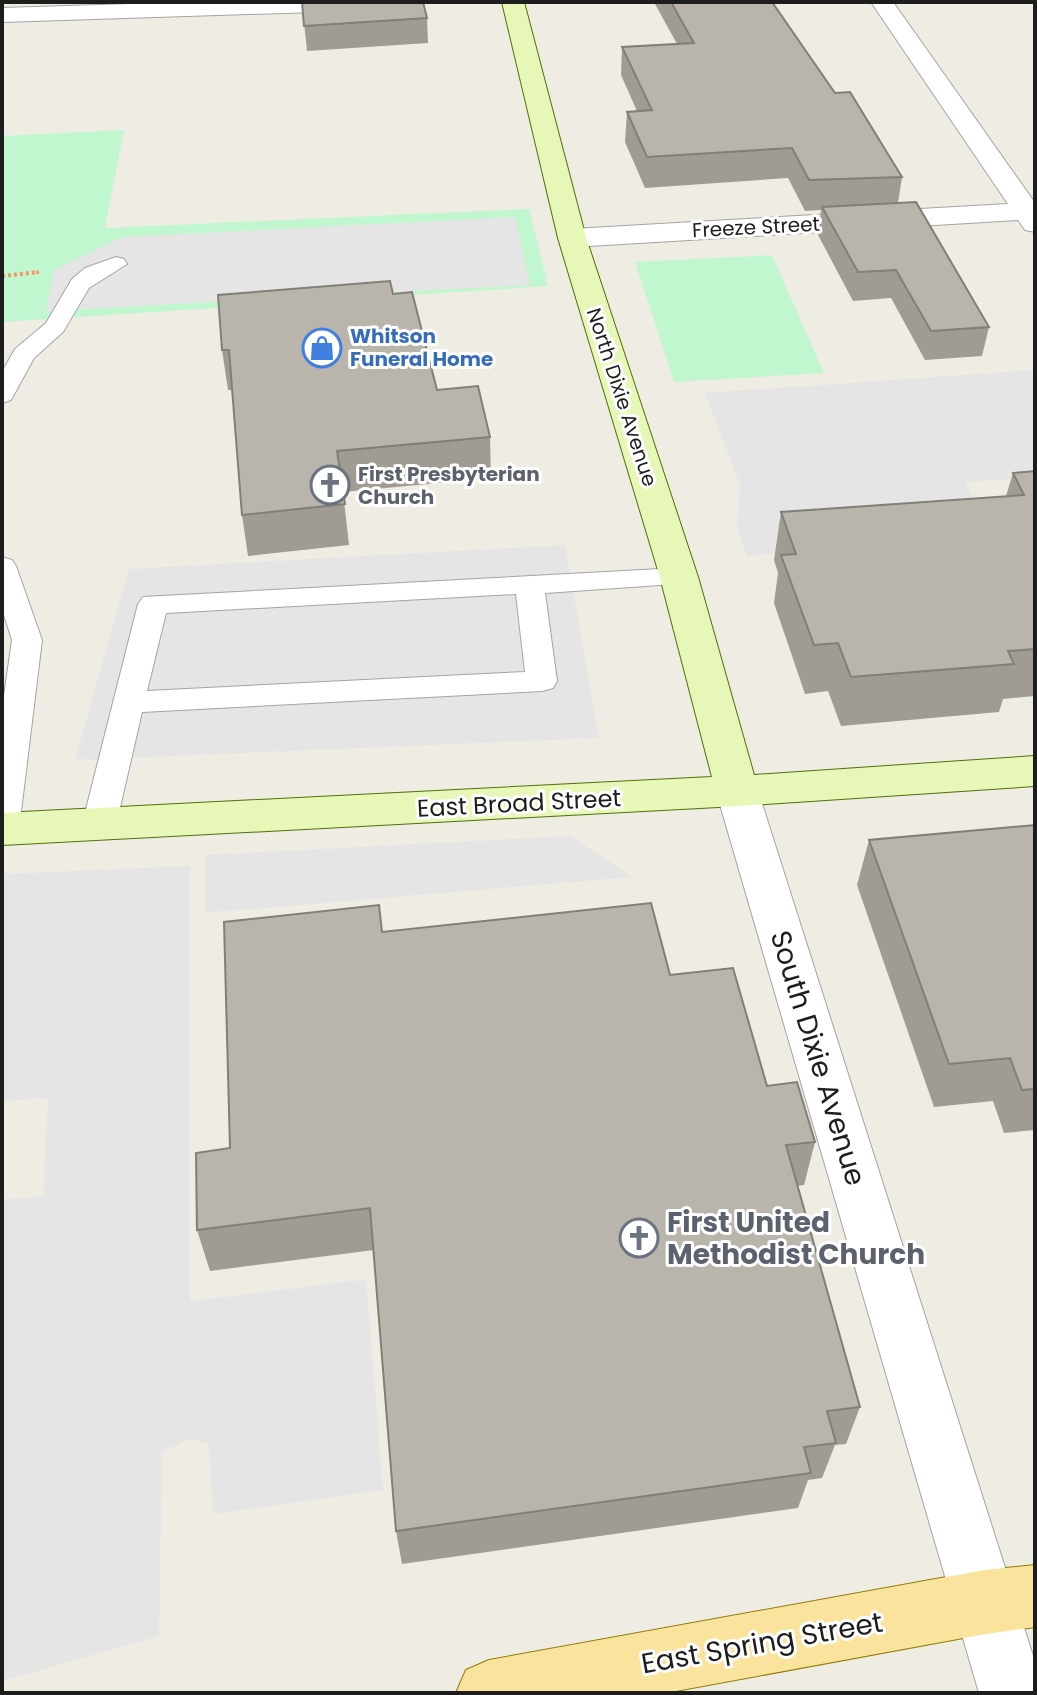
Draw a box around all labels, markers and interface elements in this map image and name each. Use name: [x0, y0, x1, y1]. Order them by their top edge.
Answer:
street label: Freeze Street: [691, 210, 821, 244]
street label: North Dixie Avenue: [580, 304, 664, 490]
place label: Whitson Funeral Home: [350, 322, 493, 373]
shop icon: Whitson Funeral Home: [301, 327, 343, 369]
place label: First Presbyterian Church: [358, 460, 540, 511]
church icon: First Presbyterian Church: [309, 464, 351, 506]
street label: East Broad Street: [416, 781, 622, 825]
street label: South Dixie Avenue: [761, 926, 875, 1190]
place label: First United Methodist Church: [667, 1203, 925, 1274]
church icon: First United Methodist Church: [618, 1217, 660, 1259]
street label: East Spring Street: [638, 1603, 886, 1683]

